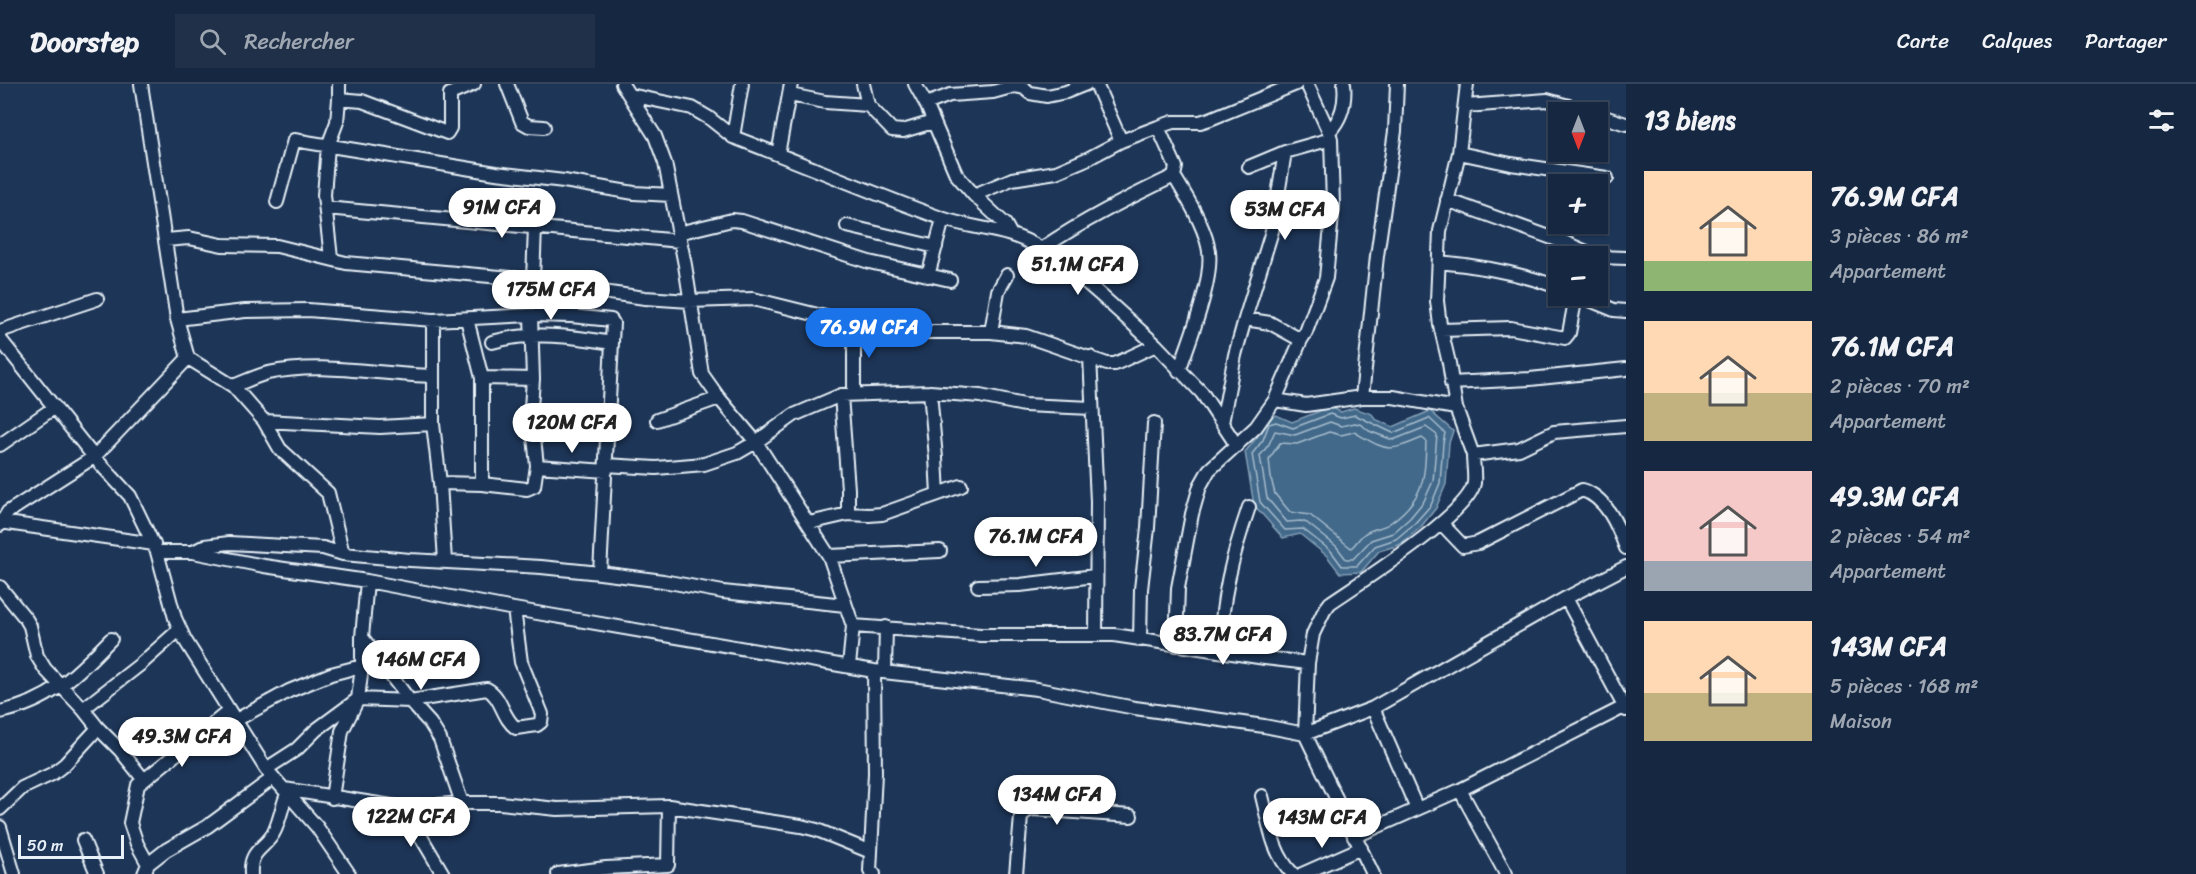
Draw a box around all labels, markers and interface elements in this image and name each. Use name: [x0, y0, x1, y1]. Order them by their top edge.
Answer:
search box: [175, 14, 595, 68]
text: Doorstep: [30, 17, 139, 66]
text: Rechercher: [244, 22, 354, 61]
text: Carte: [1897, 22, 1949, 60]
text: Calques: [1982, 22, 2052, 60]
text: Partager: [2085, 22, 2166, 60]
icon: search: [196, 25, 229, 58]
text: 13 biens: [1644, 97, 1736, 143]
north arrow: [1548, 102, 1608, 162]
map controls: [1548, 102, 1608, 306]
icon: filters: [2145, 104, 2178, 137]
text: 76.9M CFA: [1830, 173, 1959, 219]
button: +: [1548, 174, 1608, 234]
pin: 91M CFA: [447, 188, 557, 239]
text: 91M CFA: [463, 190, 541, 225]
pin: 53M CFA: [1230, 190, 1340, 241]
text: 53M CFA: [1244, 192, 1326, 227]
icon: home: [1692, 195, 1764, 267]
text: 3 pièces · 86 m²: [1830, 219, 1969, 254]
pin: 51.1M CFA: [1009, 245, 1147, 296]
button: −: [1548, 246, 1608, 306]
text: 51.1M CFA: [1031, 247, 1125, 282]
text: Appartement: [1830, 254, 1946, 289]
pin: 175M CFA: [489, 270, 613, 321]
text: 175M CFA: [506, 272, 596, 307]
pin: 76.9M CFA: [800, 308, 938, 359]
text: 76.9M CFA: [819, 310, 919, 345]
text: 76.1M CFA: [1830, 323, 1954, 369]
icon: home: [1692, 345, 1764, 417]
text: 2 pièces · 70 m²: [1830, 369, 1970, 404]
pin: 120M CFA: [510, 403, 634, 454]
text: Appartement: [1830, 404, 1946, 439]
text: 120M CFA: [527, 405, 617, 440]
text: 49.3M CFA: [1830, 473, 1960, 519]
icon: home: [1692, 495, 1764, 567]
pin: 76.1M CFA: [967, 517, 1105, 568]
text: 76.1M CFA: [988, 519, 1084, 554]
text: 2 pièces · 54 m²: [1830, 519, 1970, 554]
text: Appartement: [1830, 554, 1946, 589]
pin: 83.7M CFA: [1154, 615, 1292, 666]
text: 83.7M CFA: [1174, 617, 1272, 652]
text: 143M CFA: [1830, 623, 1947, 669]
pin: 146M CFA: [359, 640, 483, 691]
text: 146M CFA: [376, 642, 466, 677]
icon: home: [1692, 645, 1764, 717]
text: 5 pièces · 168 m²: [1830, 669, 1978, 704]
text: Maison: [1830, 704, 1892, 739]
pin: 49.3M CFA: [113, 717, 251, 768]
text: 49.3M CFA: [132, 719, 232, 754]
pin: 134M CFA: [995, 775, 1119, 826]
text: 134M CFA: [1012, 777, 1102, 812]
pin: 122M CFA: [349, 797, 473, 848]
pin: 143M CFA: [1260, 798, 1384, 849]
text: 122M CFA: [366, 799, 456, 834]
text: 143M CFA: [1277, 800, 1367, 835]
text: 50 m: [27, 831, 63, 860]
scale bar: [18, 832, 124, 860]

